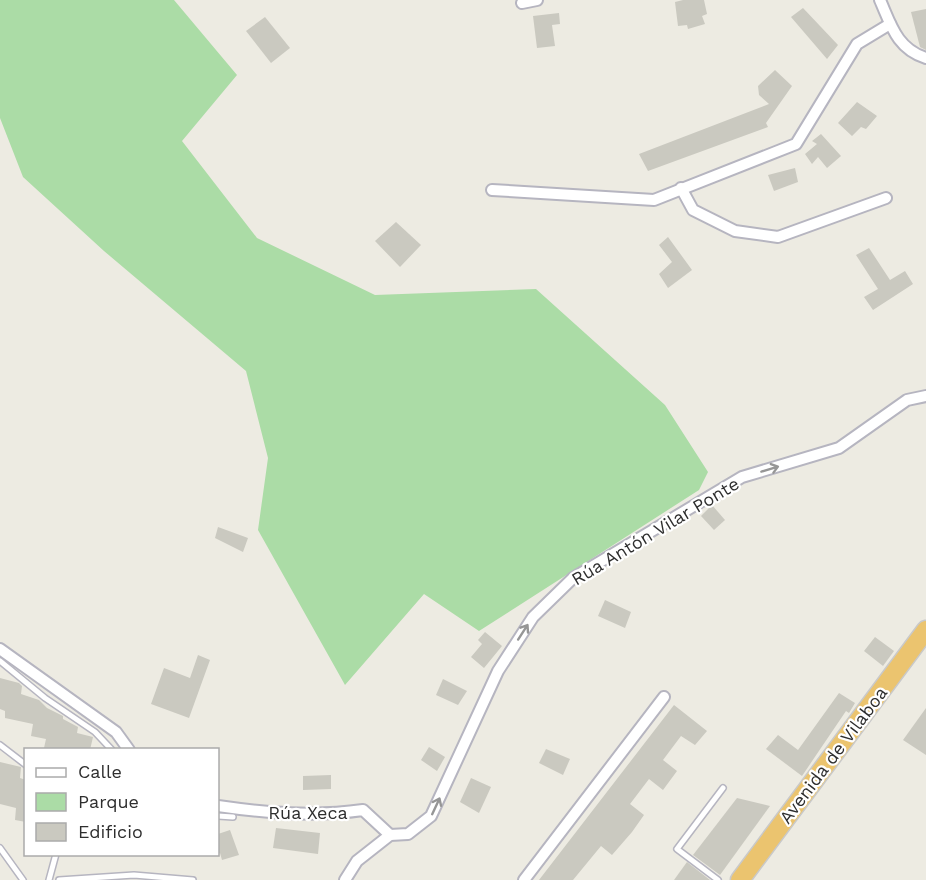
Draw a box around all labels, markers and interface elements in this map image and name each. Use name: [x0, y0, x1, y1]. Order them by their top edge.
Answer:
one-way arrow: [760, 463, 779, 474]
street label: Rúa Antón Vilar Ponte: [567, 473, 743, 589]
one-way arrow: [518, 624, 530, 641]
street label: Avenida de Vilaboa: [775, 682, 891, 828]
legend: [24, 748, 219, 856]
text: Calle: [78, 761, 122, 782]
text: Parque: [78, 791, 139, 812]
one-way arrow: [430, 797, 442, 815]
street label: Rúa Xeca: [268, 802, 348, 823]
text: Edificio: [78, 821, 143, 842]

